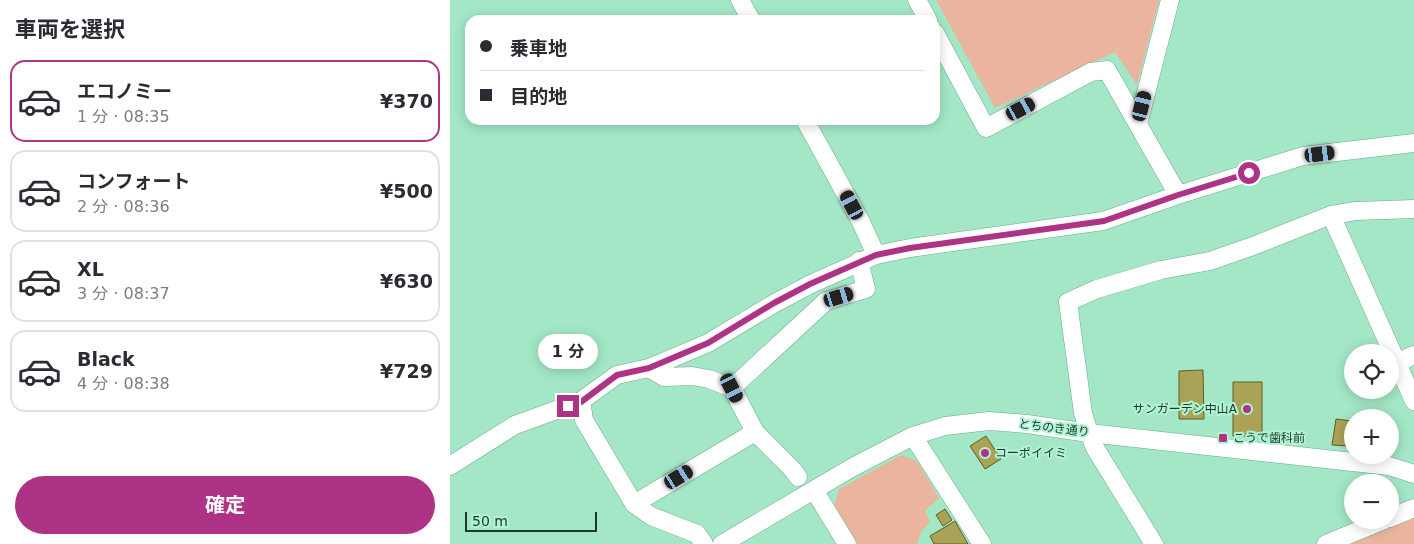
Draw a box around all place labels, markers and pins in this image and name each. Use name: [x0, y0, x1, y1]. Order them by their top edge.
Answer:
place label: サンガーデン中山A: [1133, 402, 1238, 416]
marker: サンガーデン中山A: [1241, 403, 1253, 415]
place label: こうで歯科前: [1233, 431, 1305, 445]
marker: こうで歯科前: [1217, 432, 1229, 444]
place label: コーポイイミ: [995, 446, 1067, 460]
marker: コーポイイミ: [979, 447, 991, 459]

